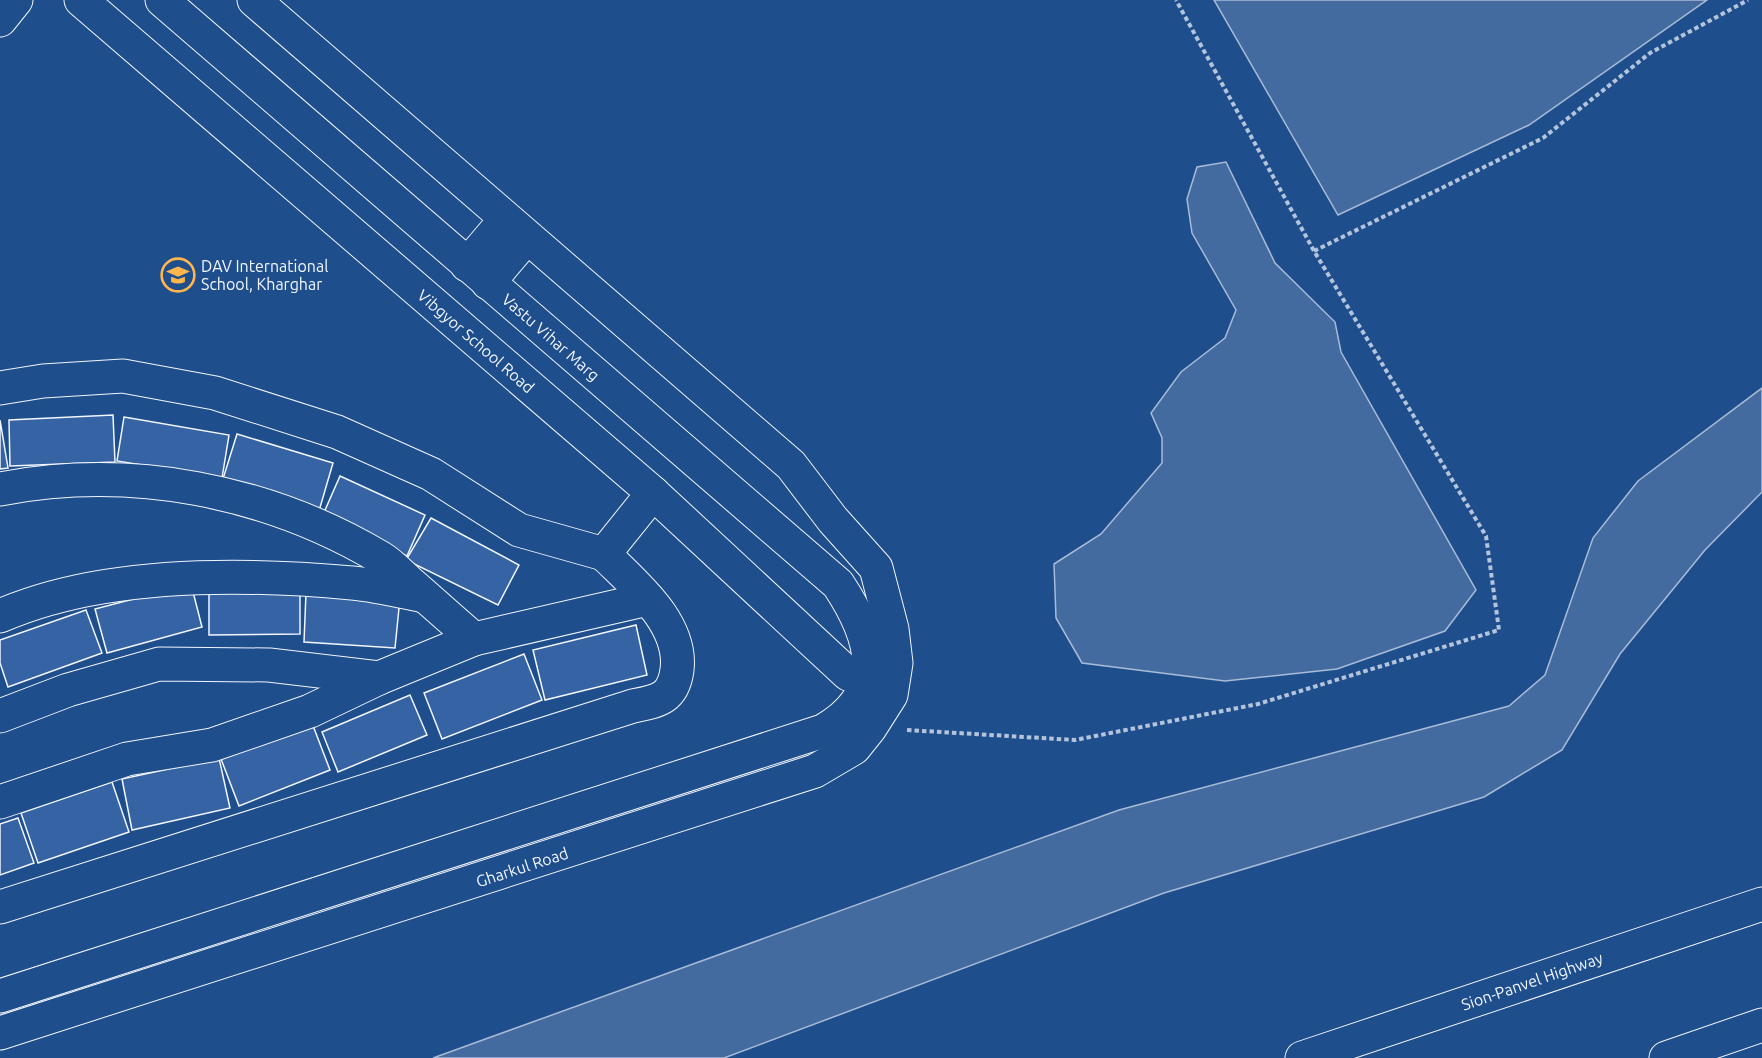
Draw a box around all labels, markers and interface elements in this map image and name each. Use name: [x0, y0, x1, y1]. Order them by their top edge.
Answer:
school or university icon: DAV International School, Kharghar: [160, 257, 196, 293]
place label: DAV International School, Kharghar: [201, 257, 328, 293]
street label: Vibgyor School Road: [414, 286, 538, 396]
street label: Vastu Vihar Marg: [499, 290, 603, 384]
street label: Gharkul Road: [474, 844, 570, 890]
street label: Sion-Panvel Highway: [1459, 948, 1605, 1014]

